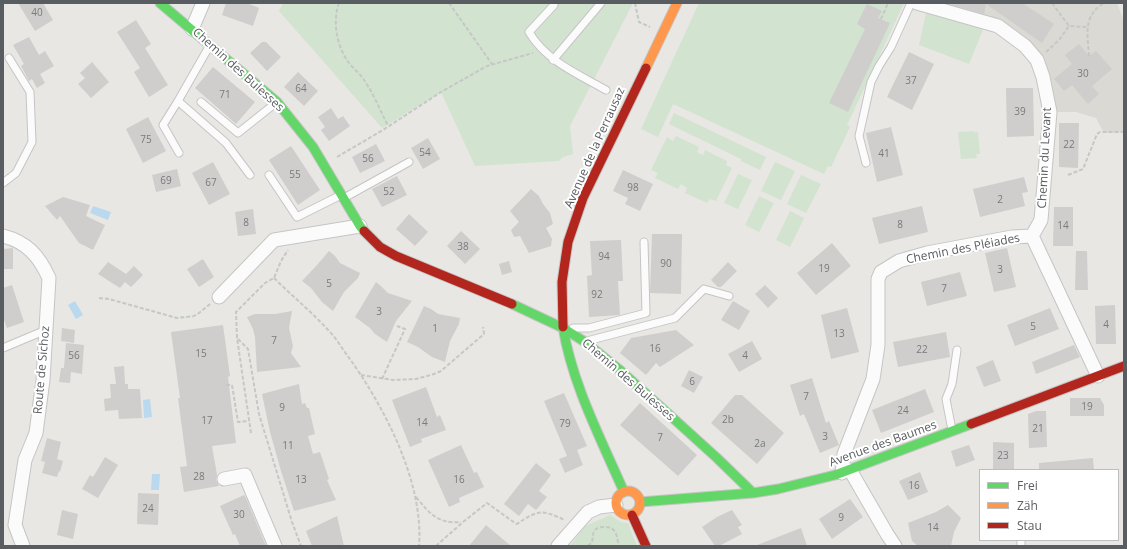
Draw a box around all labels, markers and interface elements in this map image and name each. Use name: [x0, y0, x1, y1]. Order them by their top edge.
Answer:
house number: 40: [31, 7, 43, 19]
street label: Chemin des Bulesses: [189, 25, 287, 115]
house number: 30: [1077, 68, 1089, 80]
house number: 37: [905, 75, 917, 87]
house number: 64: [295, 83, 307, 95]
street label: Avenue de la Perrausaz: [562, 85, 628, 211]
house number: 71: [219, 89, 231, 101]
house number: 39: [1014, 106, 1026, 118]
street label: Chemin du Levant: [1035, 107, 1055, 209]
house number: 75: [140, 134, 152, 146]
house number: 22: [1063, 139, 1075, 151]
house number: 54: [419, 147, 431, 159]
house number: 41: [878, 148, 890, 160]
house number: 56: [362, 153, 374, 165]
house number: 55: [289, 169, 301, 181]
house number: 69: [160, 175, 172, 187]
house number: 67: [205, 177, 217, 189]
house number: 98: [627, 182, 639, 194]
house number: 52: [383, 186, 395, 198]
house number: 2: [997, 194, 1003, 206]
house number: 8: [243, 217, 249, 229]
house number: 8: [897, 219, 903, 231]
house number: 14: [1057, 220, 1069, 232]
street label: Chemin des Pléiades: [905, 231, 1021, 267]
house number: 38: [457, 241, 469, 253]
house number: 94: [598, 251, 610, 263]
house number: 90: [660, 258, 672, 270]
house number: 19: [818, 263, 830, 275]
house number: 3: [997, 264, 1003, 276]
house number: 5: [326, 278, 332, 290]
house number: 7: [941, 283, 947, 295]
house number: 92: [591, 289, 603, 301]
house number: 3: [376, 306, 382, 318]
house number: 4: [1103, 319, 1109, 331]
house number: 5: [1030, 321, 1036, 333]
house number: 1: [432, 323, 438, 335]
street label: Route de Sichoz: [31, 325, 53, 415]
house number: 13: [833, 328, 845, 340]
house number: 7: [271, 335, 277, 347]
street label: Chemin des Bulesses: [579, 336, 677, 424]
house number: 16: [649, 343, 661, 355]
house number: 22: [916, 344, 928, 356]
house number: 15: [195, 348, 207, 360]
house number: 56: [68, 350, 80, 362]
house number: 4: [742, 350, 748, 362]
house number: 6: [689, 376, 695, 388]
house number: 7: [803, 391, 809, 403]
house number: 19: [1081, 401, 1093, 413]
house number: 9: [279, 402, 285, 414]
house number: 24: [897, 405, 909, 417]
house number: 2b: [722, 414, 734, 426]
house number: 17: [201, 415, 213, 427]
house number: 14: [416, 417, 428, 429]
house number: 79: [559, 418, 571, 430]
street label: Avenue des Baumes: [827, 418, 939, 470]
house number: 21: [1032, 423, 1044, 435]
house number: 3: [822, 431, 828, 443]
house number: 7: [657, 432, 663, 444]
house number: 2a: [754, 438, 766, 450]
house number: 11: [282, 440, 294, 452]
house number: 23: [997, 450, 1009, 462]
legend: [979, 469, 1119, 541]
house number: 28: [193, 471, 205, 483]
house number: 13: [295, 474, 307, 486]
house number: 16: [453, 474, 465, 486]
text: Frei: [1017, 477, 1038, 494]
house number: 16: [908, 480, 920, 492]
text: Zäh: [1017, 497, 1038, 514]
house number: 24: [142, 503, 154, 515]
house number: 30: [233, 509, 245, 521]
house number: 9: [838, 512, 844, 524]
text: Stau: [1017, 517, 1042, 534]
house number: 14: [927, 522, 939, 534]

